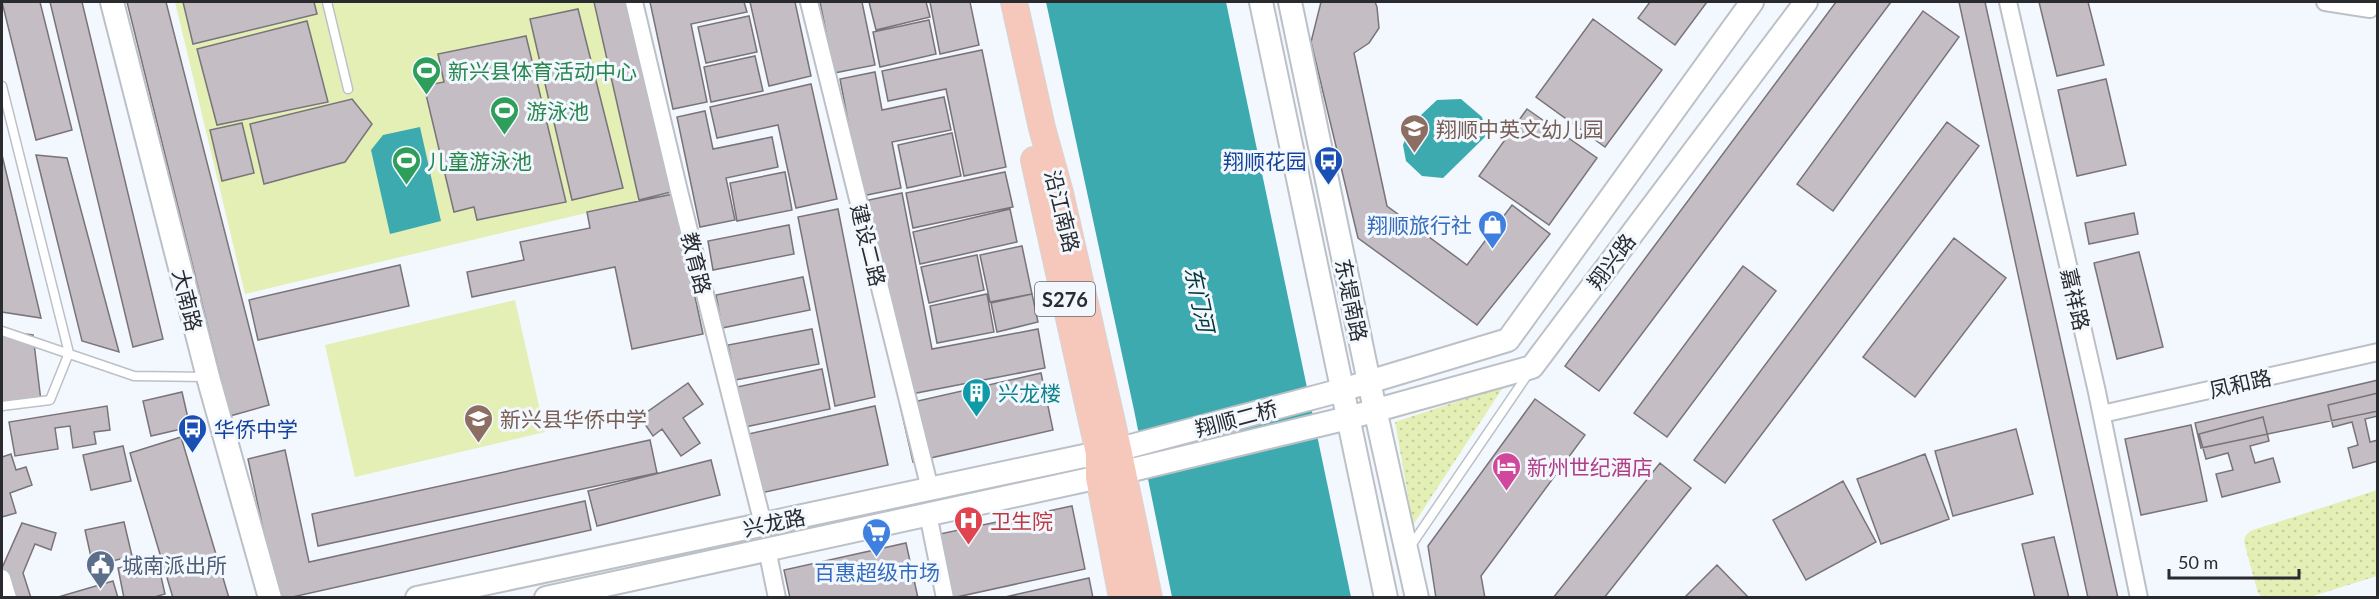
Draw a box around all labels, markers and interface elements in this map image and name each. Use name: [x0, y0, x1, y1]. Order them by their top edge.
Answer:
sports icon: 新兴县体育活动中心: [411, 54, 443, 96]
place label: 新兴县体育活动中心: [448, 58, 637, 83]
sports icon: 游泳池: [489, 94, 521, 136]
place label: 游泳池: [526, 98, 589, 123]
school or university icon: 翔顺中英文幼儿园: [1399, 112, 1431, 154]
place label: 翔顺中英文幼儿园: [1436, 116, 1604, 141]
sports icon: 儿童游泳池: [390, 144, 422, 186]
bus stop icon: 翔顺花园: [1312, 144, 1344, 186]
place label: 儿童游泳池: [427, 148, 532, 173]
place label: 翔顺花园: [1223, 148, 1307, 173]
street label: 沿江南路: [1041, 167, 1085, 255]
street label: 建设二路: [847, 201, 891, 289]
shop icon: 翔顺旅行社: [1477, 208, 1509, 250]
place label: 翔顺旅行社: [1367, 212, 1472, 237]
street label: 翔兴路: [1582, 228, 1640, 294]
street label: 教育路: [677, 229, 717, 297]
street label: 东堤南路: [1331, 256, 1373, 344]
water label: 东门河: [1180, 264, 1221, 338]
street label: 嘉祥路: [2057, 265, 2095, 333]
street label: 大南路: [168, 266, 208, 334]
road number: S276: [1035, 282, 1095, 316]
street label: 凤和路: [2206, 364, 2274, 402]
building icon: 兴龙楼: [961, 376, 993, 418]
place label: 兴龙楼: [998, 380, 1061, 405]
street label: 翔顺二桥: [1192, 395, 1280, 441]
school or university icon: 新兴县华侨中学: [463, 402, 495, 444]
place label: 新兴县华侨中学: [500, 406, 647, 431]
bus stop icon: 华侨中学: [177, 412, 209, 454]
place label: 华侨中学: [214, 416, 298, 441]
hotel icon: 新州世纪酒店: [1490, 450, 1522, 492]
place label: 新州世纪酒店: [1527, 454, 1653, 479]
street label: 兴龙路: [741, 503, 807, 541]
hospital icon: 卫生院: [953, 504, 985, 546]
place label: 卫生院: [990, 508, 1053, 533]
supermarket icon: 百惠超级市场: [861, 516, 893, 558]
scale bar: [2169, 542, 2300, 580]
public building icon: 城南派出所: [85, 548, 117, 590]
text: 50 m: [2178, 551, 2218, 573]
place label: 城南派出所: [122, 552, 227, 577]
place label: 百惠超级市场: [814, 559, 940, 584]

